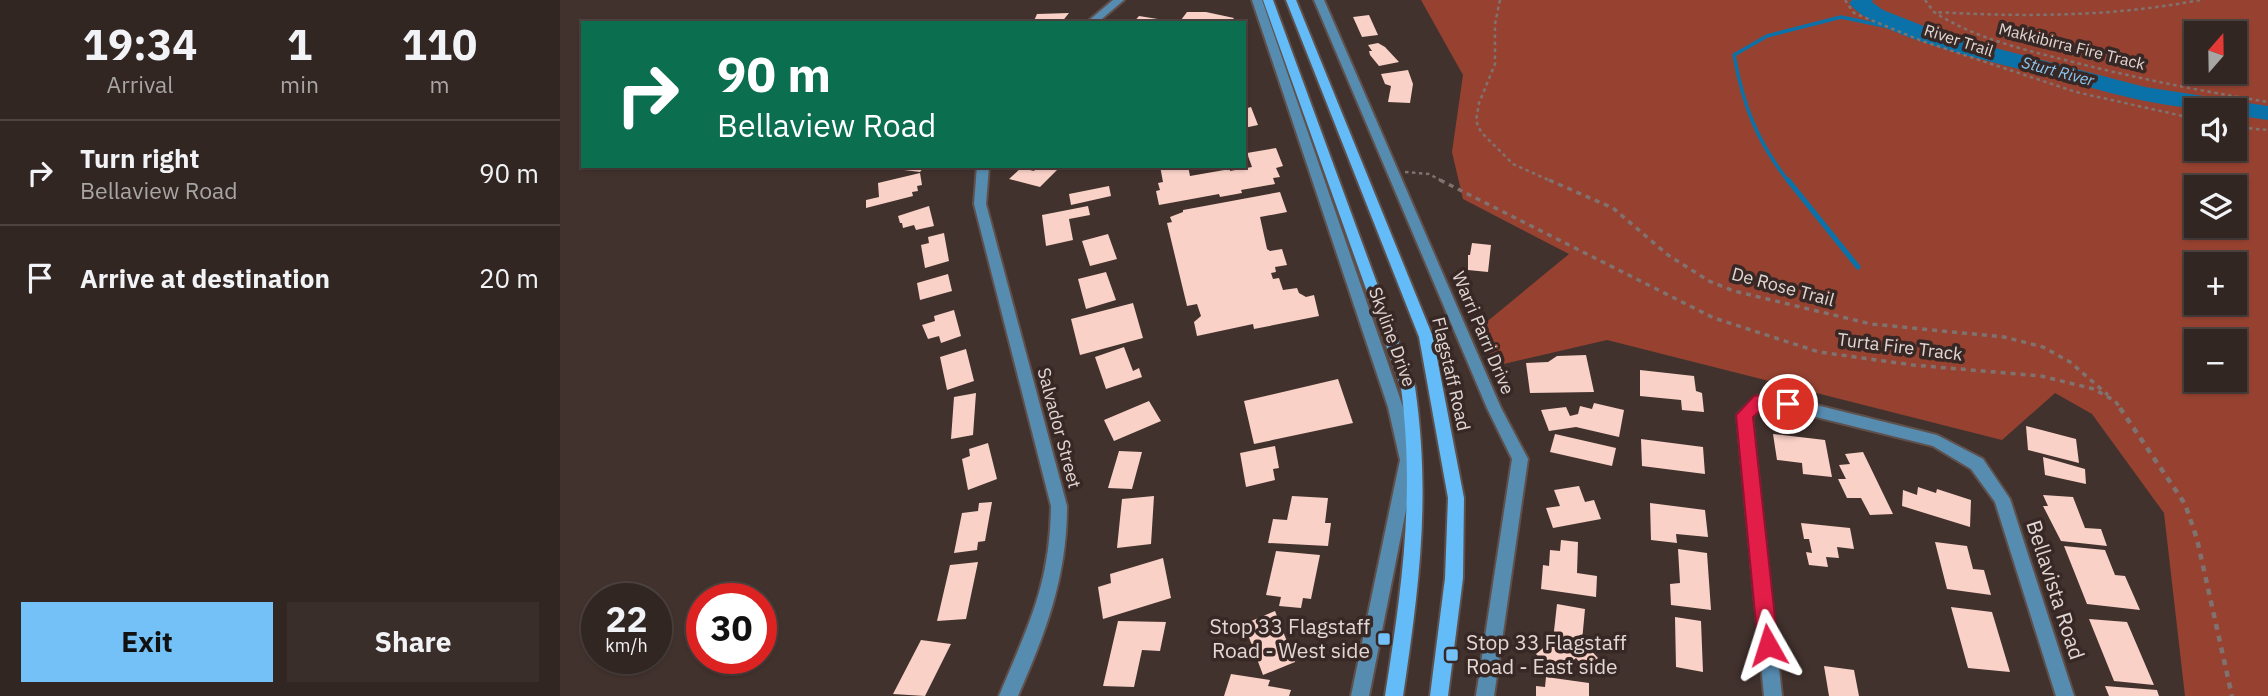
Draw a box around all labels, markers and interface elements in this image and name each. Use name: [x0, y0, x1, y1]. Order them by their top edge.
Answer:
text: 19:34: [83, 17, 197, 72]
text: 1: [287, 17, 312, 72]
text: 110: [402, 17, 477, 72]
street label: Makkibirra Fire Track: [1997, 18, 2148, 74]
street label: River Trail: [1922, 19, 1996, 61]
north arrow: [2184, 21, 2247, 84]
map controls: [2184, 21, 2247, 392]
text: 90 m: [717, 42, 831, 105]
icon: right: [602, 49, 693, 140]
water label: Sturt River: [2020, 52, 2097, 91]
text: Arrival: [107, 69, 174, 99]
text: min: [280, 69, 319, 99]
text: m: [429, 69, 450, 99]
button: sound: [2184, 98, 2247, 161]
text: Bellaview Road: [717, 104, 936, 146]
text: Turn right: [80, 141, 199, 175]
icon: right: [21, 154, 59, 192]
text: 90 m: [479, 156, 539, 190]
text: Bellaview Road: [80, 175, 238, 205]
button: layers: [2184, 175, 2247, 238]
button: +: [2184, 252, 2247, 315]
icon: arrive: [21, 259, 59, 297]
text: Arrive at destination: [80, 261, 330, 295]
text: 20 m: [479, 261, 539, 295]
street label: De Rose Trail: [1729, 262, 1837, 311]
street label: Warri Parri Drive: [1447, 268, 1520, 398]
street label: Skyline Drive: [1364, 284, 1421, 390]
street label: Flagstaff Road: [1427, 315, 1476, 433]
street label: Turta Fire Track: [1836, 327, 1964, 366]
button: −: [2184, 329, 2247, 392]
street label: Salvador Street: [1032, 365, 1087, 491]
pin: [1758, 374, 1818, 434]
icon: arrive: [1769, 385, 1807, 423]
street label: Bellavista Road: [2020, 516, 2092, 663]
speed limit sign: 30: [686, 583, 777, 674]
text: 22: [605, 596, 648, 642]
button: Exit: [21, 602, 273, 682]
button: Share: [287, 602, 539, 682]
position arrow: [1731, 608, 1805, 682]
place label: Stop 33 Flagstaff Road - West side: [1209, 612, 1370, 664]
place label: Stop 33 Flagstaff Road - East side: [1466, 628, 1627, 680]
marker: Stop 33 Flagstaff Road - West side: [1376, 631, 1392, 647]
text: km/h: [605, 634, 648, 657]
marker: Stop 33 Flagstaff Road - East side: [1444, 647, 1460, 663]

